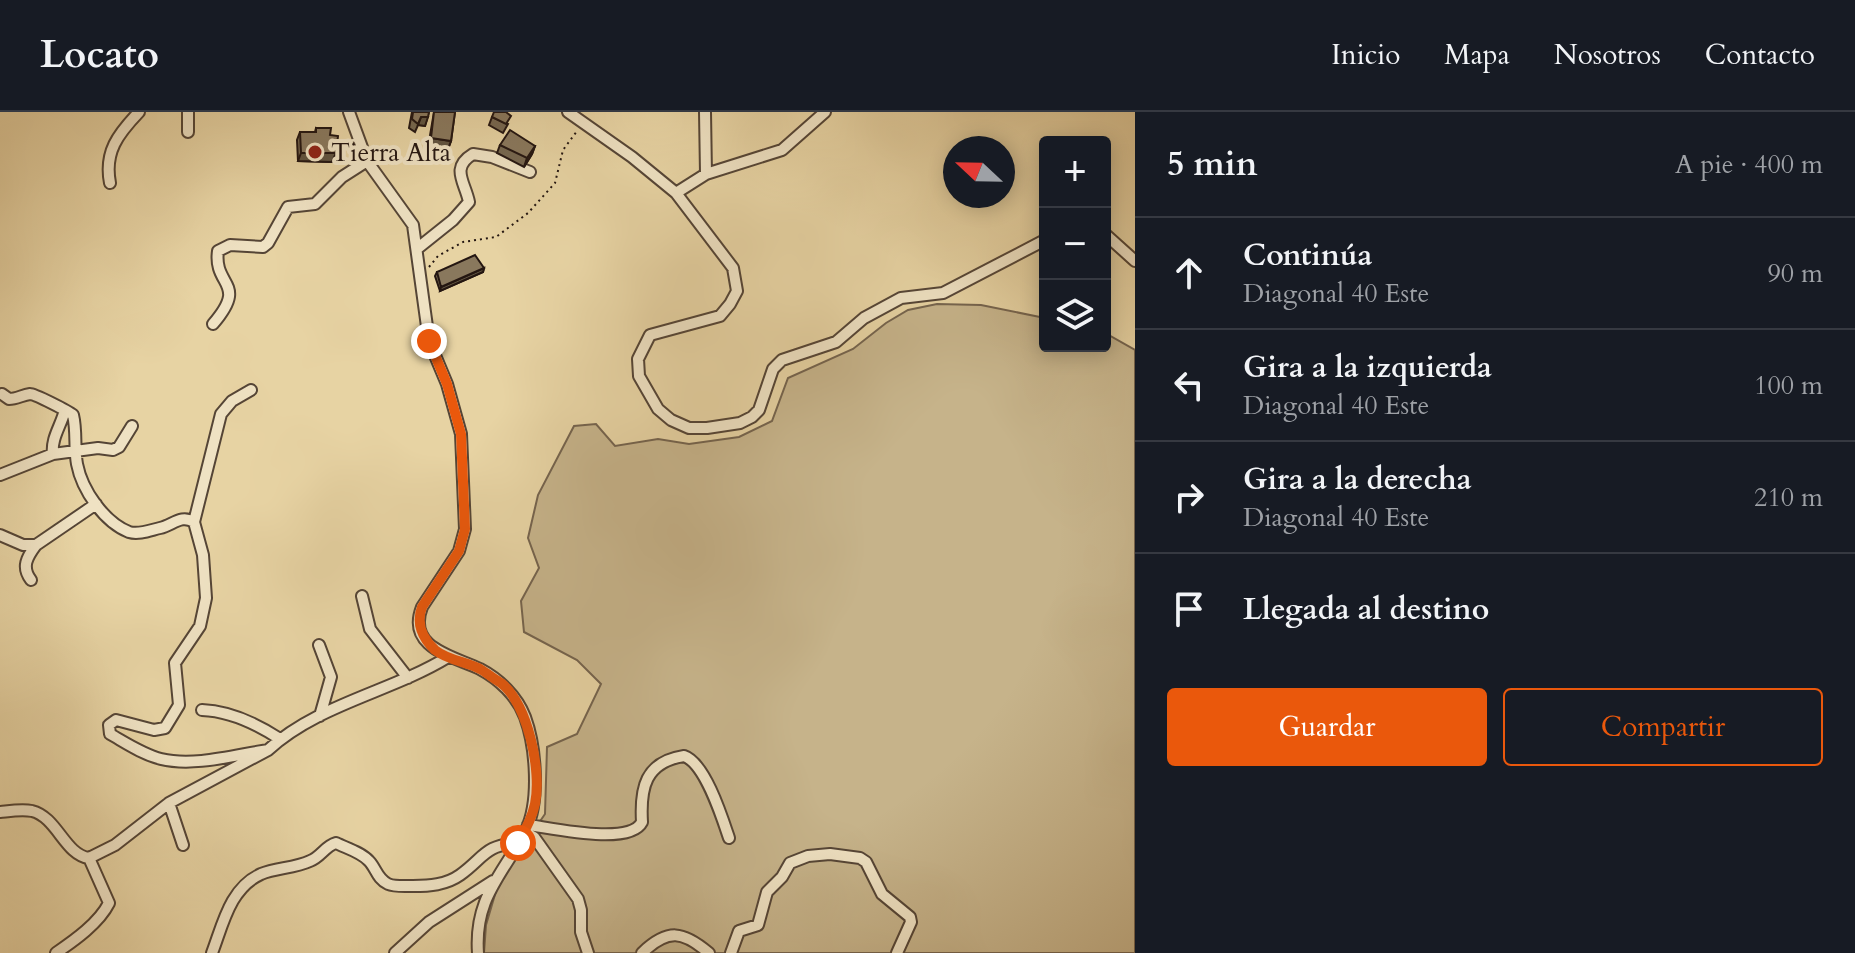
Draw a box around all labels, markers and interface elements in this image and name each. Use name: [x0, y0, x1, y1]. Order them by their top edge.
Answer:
text: Locato: [40, 29, 159, 81]
text: Inicio: [1331, 36, 1400, 74]
text: Mapa: [1444, 36, 1510, 74]
text: Nosotros: [1554, 36, 1661, 74]
text: Contacto: [1705, 36, 1815, 74]
place label: Tierra Alta: [331, 135, 451, 170]
north arrow: [943, 136, 1015, 208]
map controls: [1039, 136, 1111, 352]
button: +: [1039, 136, 1111, 208]
text: 5 min: [1167, 141, 1258, 187]
marker: Tierra Alta: [306, 143, 324, 161]
text: A pie · 400 m: [1675, 147, 1823, 182]
button: −: [1039, 208, 1111, 280]
text: Continúa: [1243, 235, 1373, 276]
icon: ahead: [1167, 251, 1211, 295]
text: 90 m: [1767, 256, 1823, 291]
text: Diagonal 40 Este: [1243, 276, 1429, 311]
button: layers: [1039, 280, 1111, 352]
route end: [411, 323, 447, 359]
text: Gira a la izquierda: [1243, 347, 1492, 388]
icon: left: [1167, 363, 1211, 407]
text: 100 m: [1754, 368, 1823, 403]
text: Diagonal 40 Este: [1243, 388, 1429, 423]
text: Gira a la derecha: [1243, 459, 1472, 500]
icon: right: [1167, 475, 1211, 519]
text: 210 m: [1754, 480, 1823, 515]
text: Diagonal 40 Este: [1243, 500, 1429, 535]
icon: arrive: [1167, 587, 1211, 631]
text: Llegada al destino: [1243, 589, 1489, 630]
button: Guardar: [1167, 688, 1487, 766]
button: Compartir: [1503, 688, 1823, 766]
route start: [500, 825, 536, 861]

